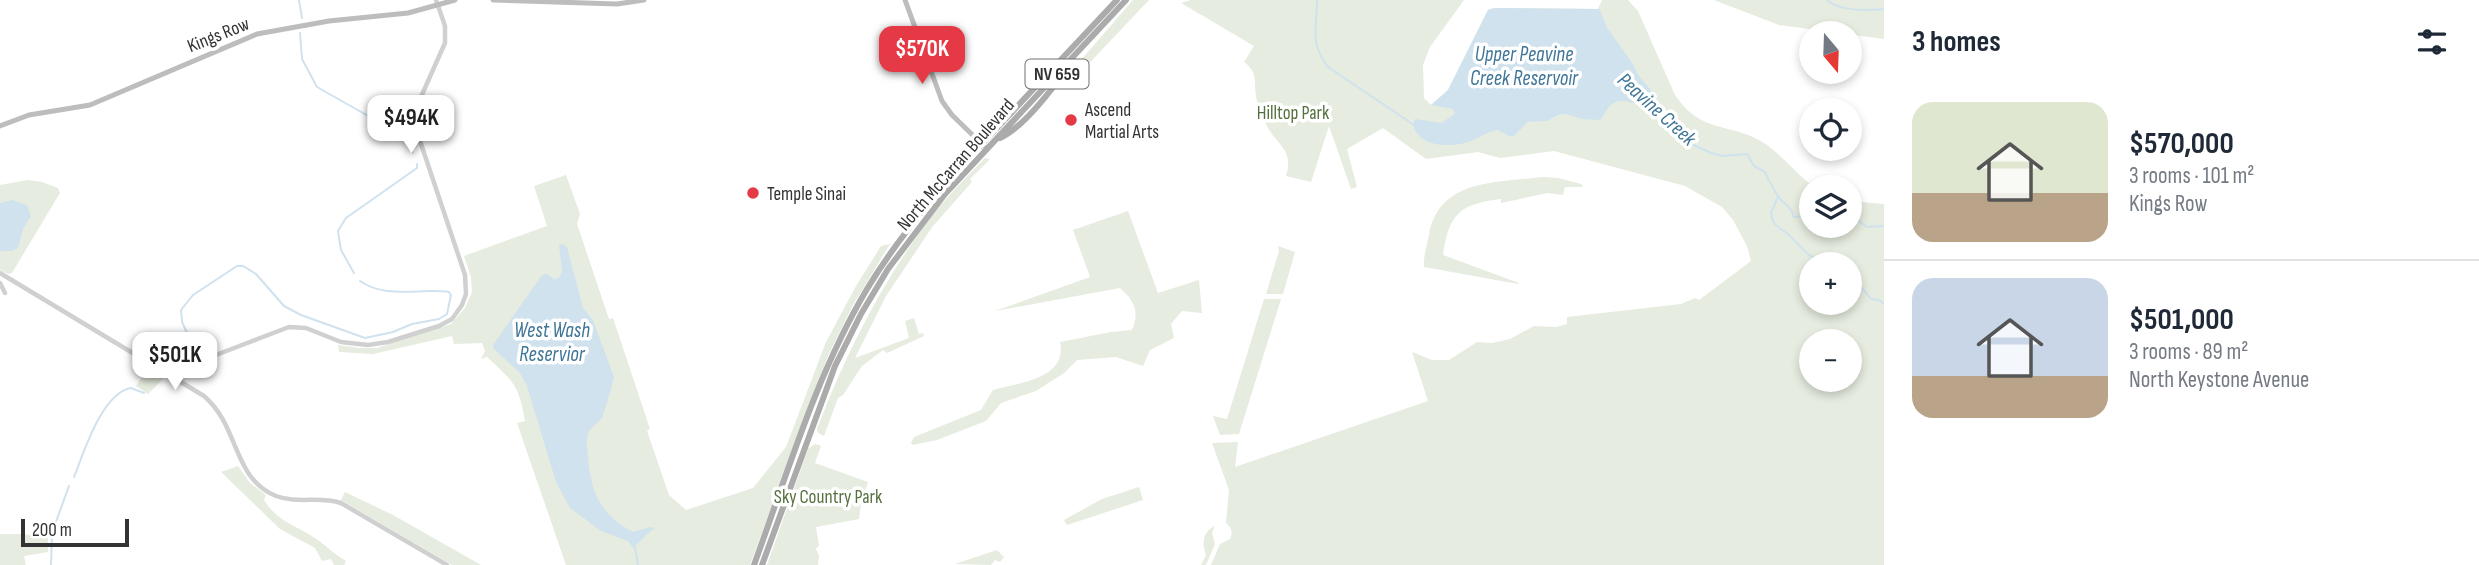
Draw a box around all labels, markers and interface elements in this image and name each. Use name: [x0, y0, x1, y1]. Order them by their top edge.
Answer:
street label: Kings Row: [184, 12, 253, 58]
north arrow: [1799, 21, 1862, 84]
map controls: [1799, 21, 1862, 392]
icon: filters: [2413, 23, 2451, 61]
text: 3 homes: [1912, 24, 2001, 60]
pin: $570K: [873, 27, 971, 86]
text: $570K: [895, 35, 949, 63]
water label: Upper Peavine Creek Reservoir: [1470, 42, 1579, 91]
road number: NV 659: [1026, 60, 1088, 88]
water label: Peavine Creek: [1612, 68, 1702, 152]
street label: North McCarran Boulevard: [893, 94, 1020, 236]
pin: $494K: [362, 96, 460, 155]
button: locate: [1799, 98, 1862, 161]
place label: Ascend Martial Arts: [1084, 99, 1159, 144]
park label: Hilltop Park: [1257, 102, 1330, 125]
text: $494K: [383, 104, 439, 132]
marker: Ascend Martial Arts: [1063, 112, 1079, 128]
text: $570,000: [2129, 126, 2234, 162]
icon: home: [1968, 130, 2052, 214]
text: 3 rooms · 101 m²: [2129, 162, 2254, 190]
button: layers: [1799, 175, 1862, 238]
place label: Temple Sinai: [767, 183, 846, 206]
marker: Temple Sinai: [745, 185, 761, 201]
text: Kings Row: [2129, 190, 2207, 218]
button: +: [1799, 252, 1862, 315]
text: $501,000: [2129, 302, 2234, 338]
icon: home: [1968, 306, 2052, 390]
water label: West Wash Reservior: [514, 318, 590, 367]
button: −: [1799, 329, 1862, 392]
pin: $501K: [126, 332, 224, 392]
text: 3 rooms · 89 m²: [2129, 338, 2248, 366]
text: $501K: [148, 341, 202, 369]
text: North Keystone Avenue: [2129, 366, 2309, 394]
park label: Sky Country Park: [774, 486, 883, 509]
scale bar: [21, 516, 130, 548]
text: 200 m: [32, 519, 72, 542]

